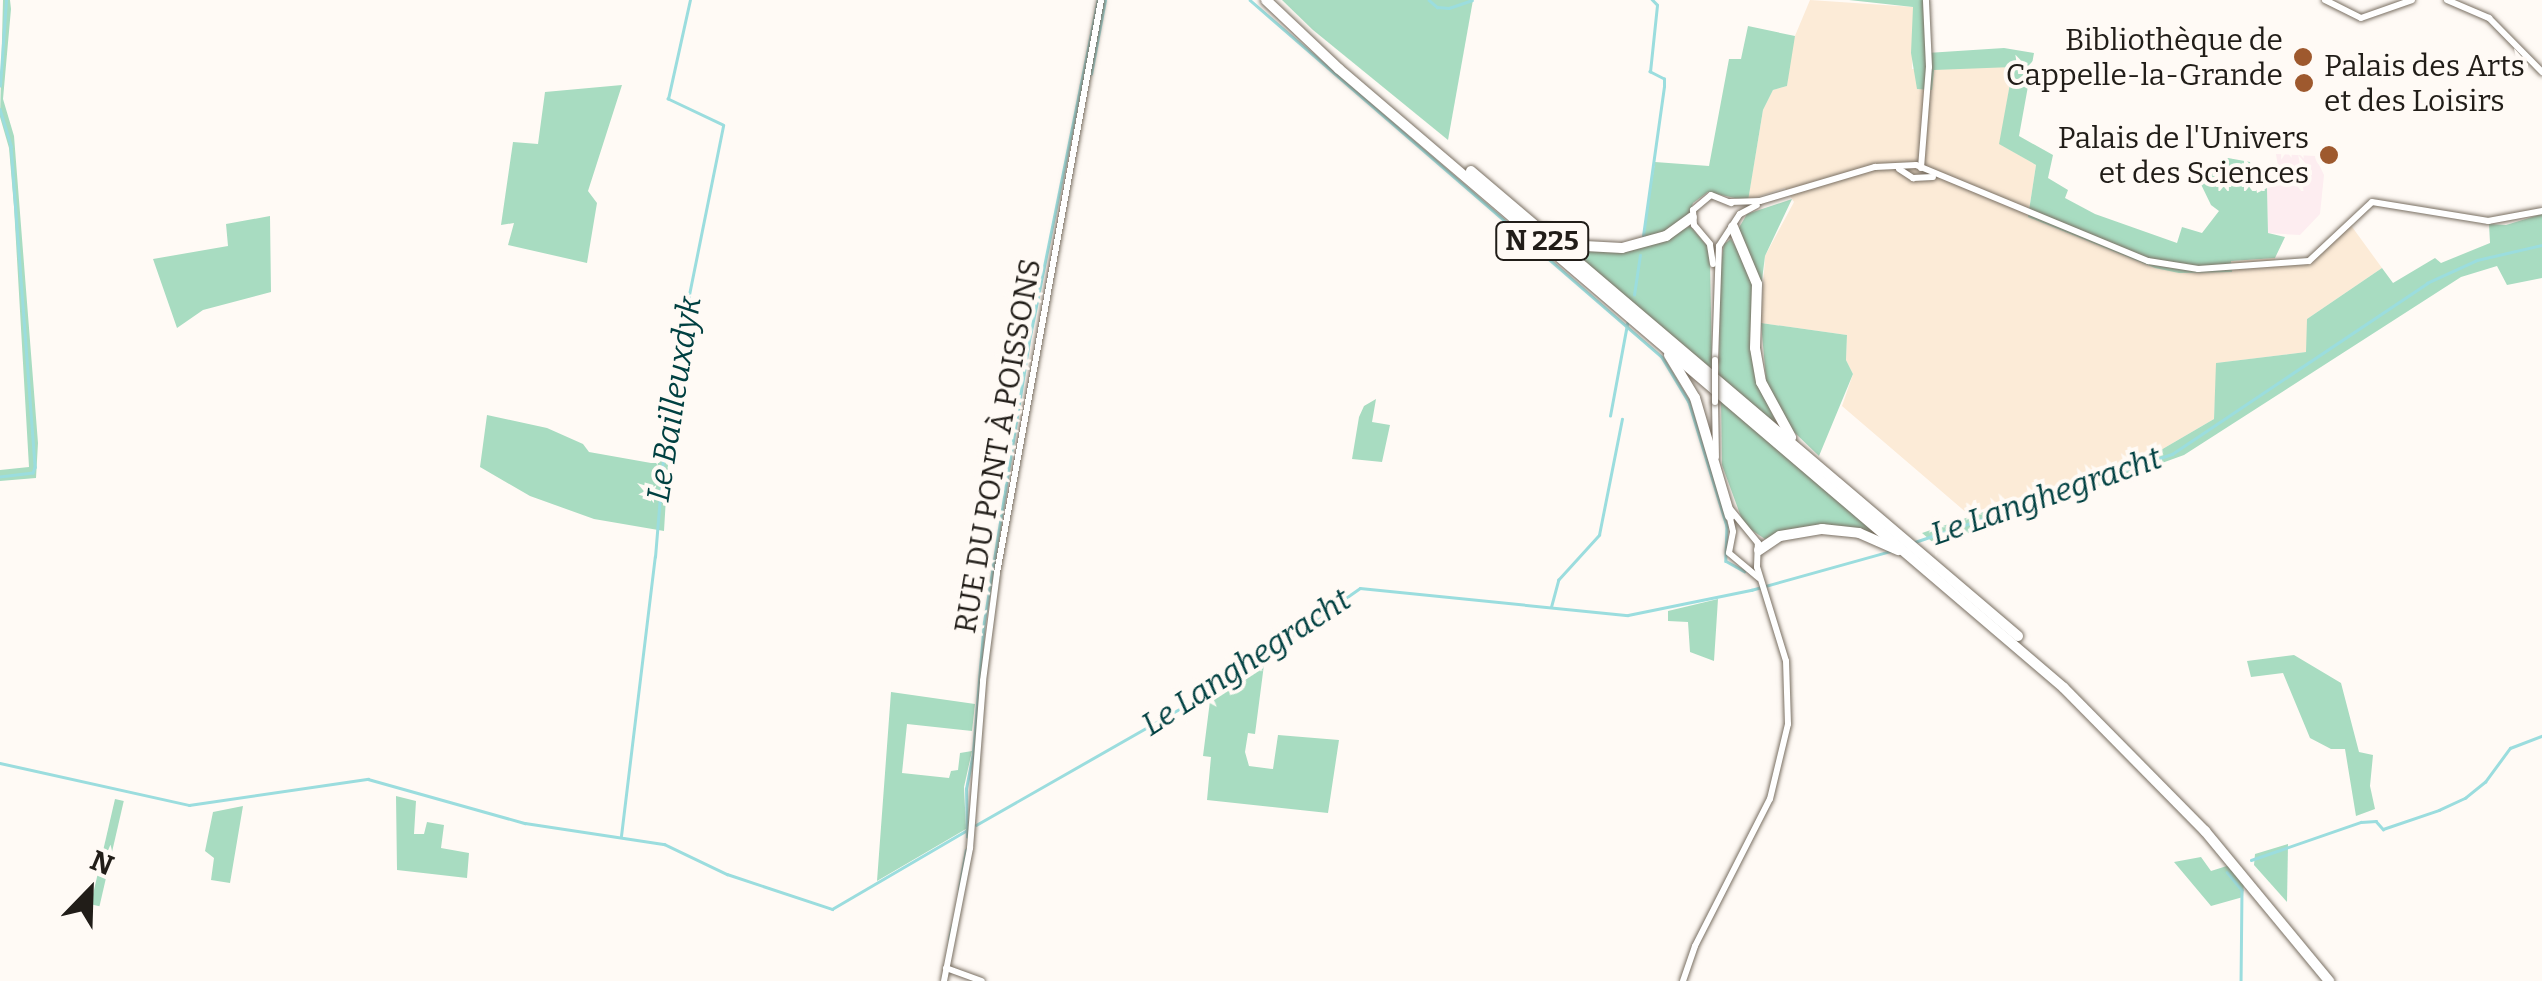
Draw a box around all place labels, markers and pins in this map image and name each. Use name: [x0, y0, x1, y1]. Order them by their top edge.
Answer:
place label: Bibliothèque de Cappelle-la-Grande: [2006, 22, 2283, 92]
marker: Bibliothèque de Cappelle-la-Grande: [2292, 46, 2314, 68]
place label: Palais des Arts et des Loisirs: [2324, 48, 2525, 118]
marker: Palais des Arts et des Loisirs: [2293, 72, 2315, 94]
place label: Palais de l'Univers et des Sciences: [2058, 120, 2309, 190]
marker: Palais de l'Univers et des Sciences: [2318, 144, 2340, 166]

